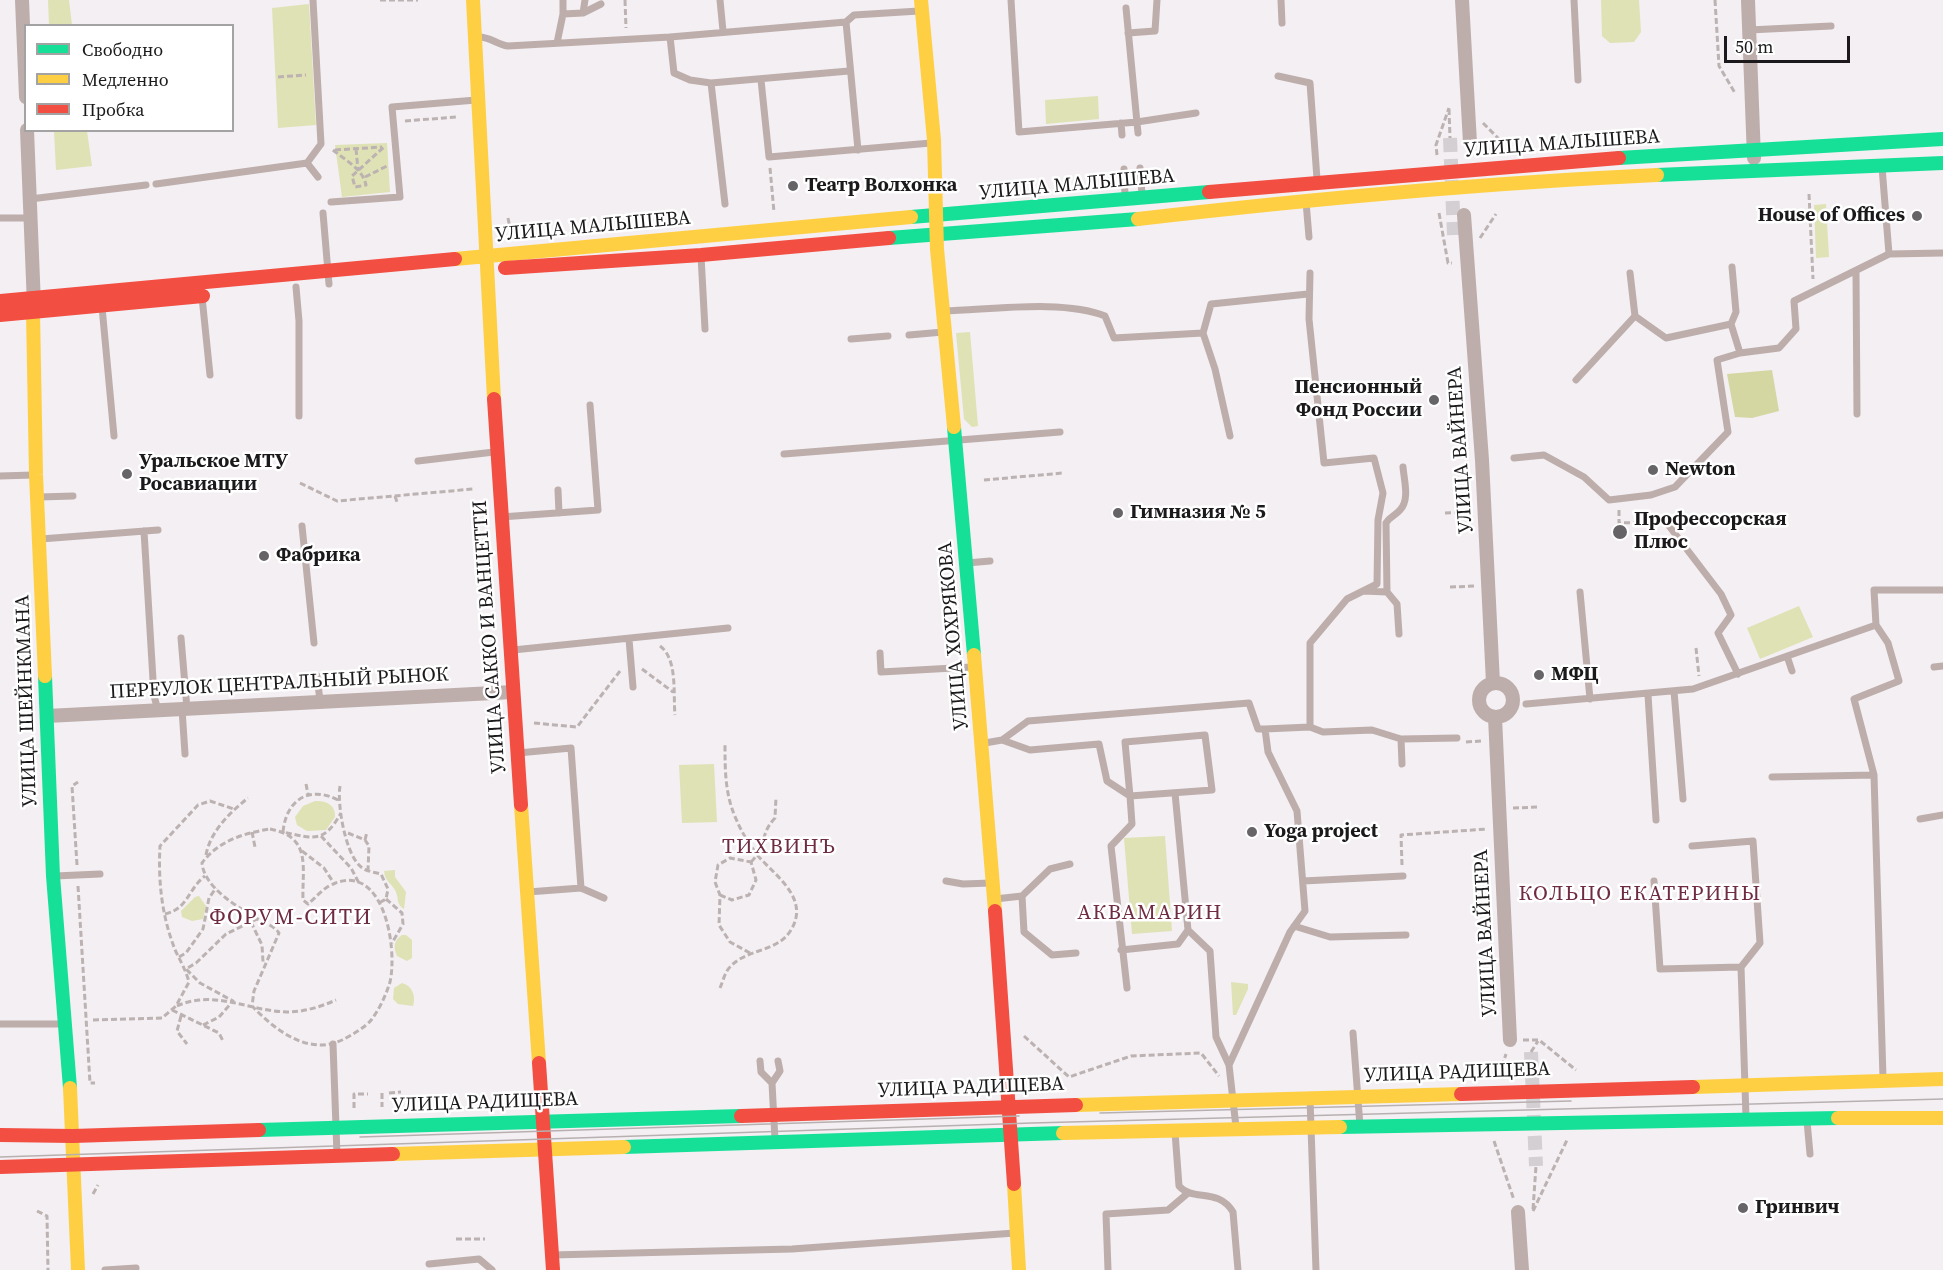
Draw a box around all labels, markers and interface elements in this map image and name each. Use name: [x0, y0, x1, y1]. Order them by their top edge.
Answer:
legend: [24, 24, 234, 132]
scale bar: [1727, 24, 1853, 62]
text: 50 m: [1735, 34, 1773, 59]
text: Свободно: [82, 37, 163, 62]
text: Медленно: [82, 67, 169, 92]
text: Пробка: [82, 97, 144, 122]
street label: УЛИЦА МАЛЫШЕВА: [1463, 125, 1661, 163]
street label: УЛИЦА МАЛЫШЕВА: [978, 164, 1176, 206]
place label: Театр Волхонка: [805, 174, 957, 198]
marker: Театр Волхонка: [786, 179, 800, 193]
place label: House of Offices: [1758, 204, 1905, 228]
street label: УЛИЦА МАЛЫШЕВА: [494, 206, 692, 248]
marker: House of Offices: [1910, 209, 1924, 223]
street label: УЛИЦА ВАЙНЕРА: [1443, 366, 1479, 534]
place label: Пенсионный Фонд России: [1294, 376, 1422, 423]
marker: Пенсионный Фонд России: [1427, 393, 1441, 407]
place label: Уральское МТУ Росавиации: [139, 450, 288, 497]
place label: Newton: [1665, 458, 1736, 482]
marker: Newton: [1646, 463, 1660, 477]
marker: Уральское МТУ Росавиации: [120, 467, 134, 481]
street label: УЛИЦА САККО И ВАНЦЕТТИ: [468, 499, 512, 775]
place label: Гимназия № 5: [1130, 501, 1266, 525]
marker: Гимназия № 5: [1111, 506, 1125, 520]
place label: Профессорская Плюс: [1634, 508, 1787, 555]
marker: Профессорская Плюс: [1611, 523, 1629, 541]
street label: УЛИЦА ХОХРЯКОВА: [934, 541, 974, 731]
place label: Фабрика: [276, 544, 361, 568]
marker: Фабрика: [257, 549, 271, 563]
street label: УЛИЦА ШЕЙНКМАНА: [11, 594, 43, 808]
street label: ПЕРЕУЛОК ЦЕНТРАЛЬНЫЙ РЫНОК: [109, 663, 449, 705]
place label: МФЦ: [1551, 663, 1599, 687]
marker: МФЦ: [1532, 668, 1546, 682]
place label: Yoga projeсt: [1264, 820, 1378, 844]
marker: Yoga projeсt: [1245, 825, 1259, 839]
district label: ТИХВИНЪ: [722, 835, 836, 861]
street label: УЛИЦА ВАЙНЕРА: [1470, 849, 1502, 1017]
district label: КОЛЬЦО ЕКАТЕРИНЫ: [1518, 882, 1762, 908]
district label: АКВАМАРИН: [1077, 901, 1223, 927]
district label: ФОРУМ-СИТИ: [210, 905, 372, 931]
street label: УЛИЦА РАДИЩЕВА: [1363, 1058, 1551, 1088]
street label: УЛИЦА РАДИЩЕВА: [877, 1073, 1065, 1103]
street label: УЛИЦА РАДИЩЕВА: [391, 1088, 579, 1118]
place label: Гринвич: [1755, 1196, 1840, 1220]
marker: Гринвич: [1736, 1201, 1750, 1215]

